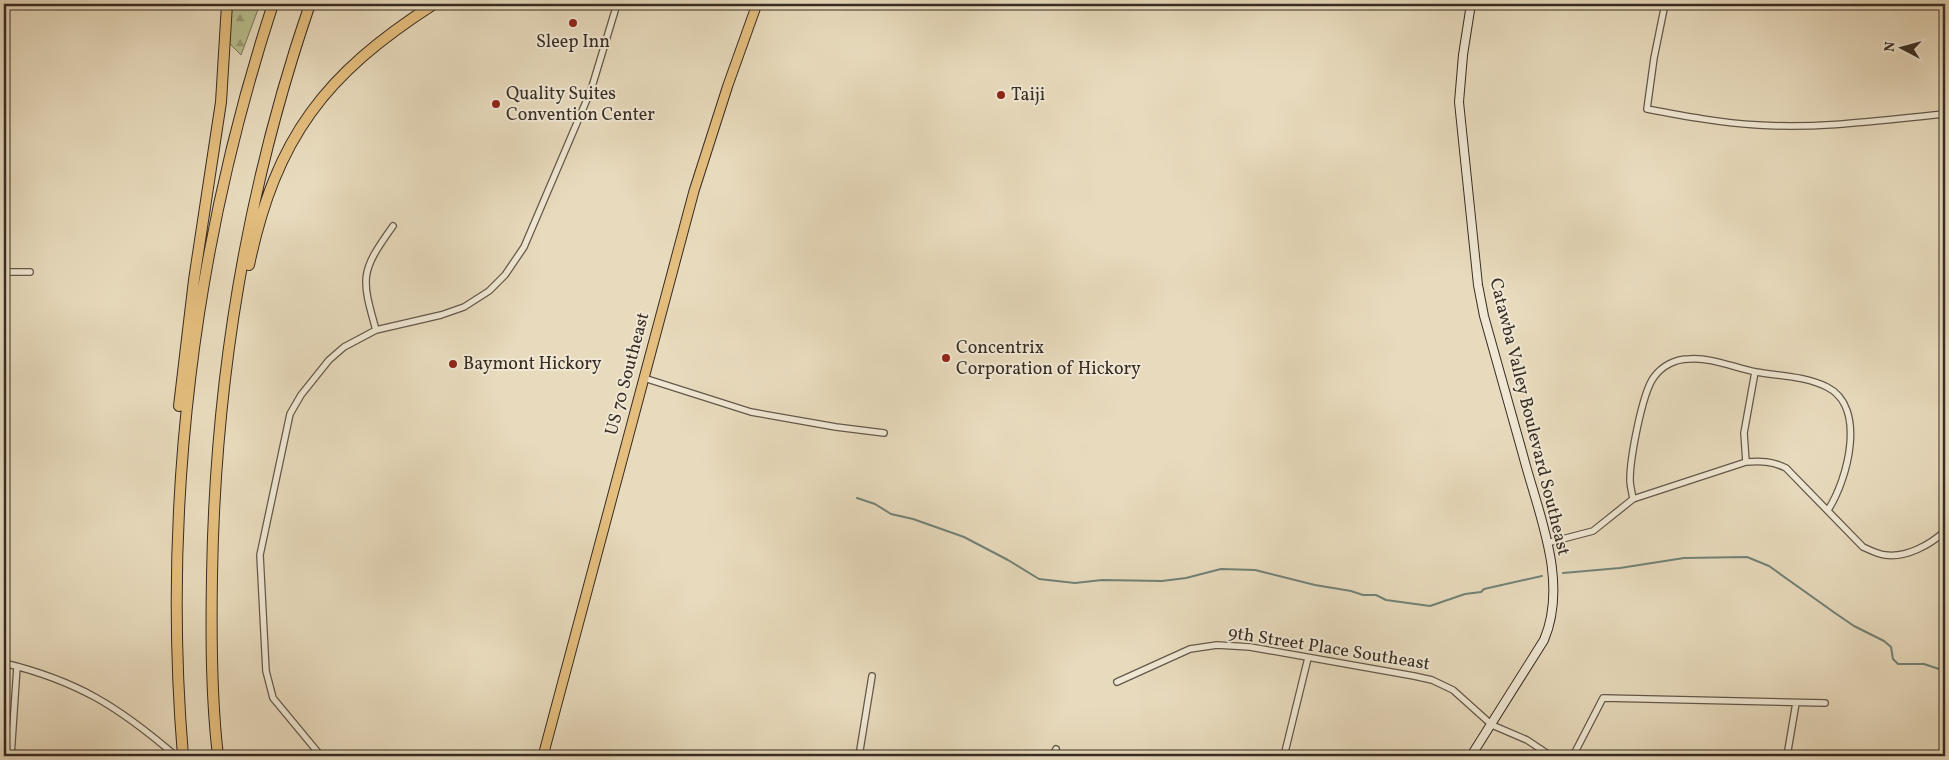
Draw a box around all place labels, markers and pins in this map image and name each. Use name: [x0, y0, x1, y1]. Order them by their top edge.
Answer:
marker: Sleep Inn: [567, 17, 579, 29]
place label: Sleep Inn: [536, 30, 610, 55]
place label: Quality Suites Convention Center: [506, 82, 655, 128]
place label: Taiji: [1011, 83, 1045, 108]
marker: Taiji: [995, 89, 1007, 101]
marker: Quality Suites Convention Center: [490, 98, 502, 110]
place label: Concentrix Corporation of Hickory: [956, 336, 1141, 382]
place label: Baymont Hickory: [463, 352, 602, 377]
marker: Concentrix Corporation of Hickory: [940, 352, 952, 364]
marker: Baymont Hickory: [447, 358, 459, 370]

